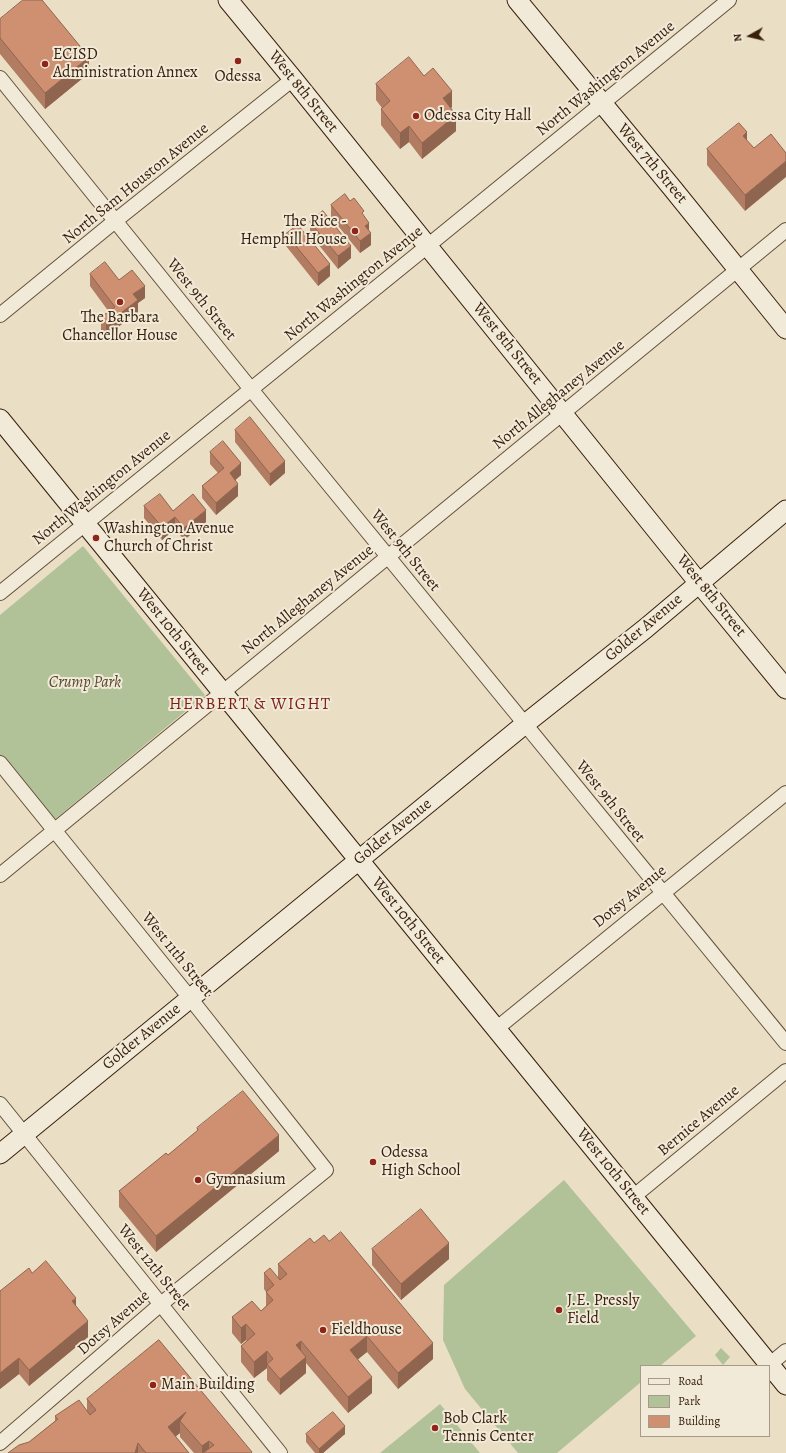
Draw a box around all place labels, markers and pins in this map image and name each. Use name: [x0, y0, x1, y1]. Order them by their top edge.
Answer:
place label: ECISD Administration Annex: [53, 45, 198, 83]
marker: Odessa: [233, 56, 243, 66]
marker: ECISD Administration Annex: [40, 59, 50, 69]
place label: Odessa: [214, 67, 262, 87]
place label: Odessa City Hall: [424, 106, 531, 126]
marker: Odessa City Hall: [411, 111, 421, 121]
place label: The Rice - Hemphill House: [240, 212, 347, 250]
marker: The Rice - Hemphill House: [350, 226, 360, 236]
marker: The Barbara Chancellor House: [115, 297, 125, 307]
place label: The Barbara Chancellor House: [62, 308, 178, 346]
place label: Washington Avenue Church of Christ: [104, 519, 234, 557]
marker: Washington Avenue Church of Christ: [91, 533, 101, 543]
place label: Odessa High School: [381, 1143, 460, 1181]
marker: Odessa High School: [368, 1157, 378, 1167]
place label: Gymnasium: [206, 1170, 286, 1190]
marker: Gymnasium: [193, 1175, 203, 1185]
place label: J.E. Pressly Field: [567, 1291, 639, 1329]
marker: J.E. Pressly Field: [554, 1305, 564, 1315]
place label: Fieldhouse: [331, 1320, 402, 1340]
marker: Fieldhouse: [318, 1325, 328, 1335]
place label: Main Building: [161, 1375, 255, 1395]
marker: Main Building: [148, 1380, 158, 1390]
place label: Bob Clark Tennis Center: [443, 1409, 534, 1447]
marker: Bob Clark Tennis Center: [430, 1423, 440, 1433]

